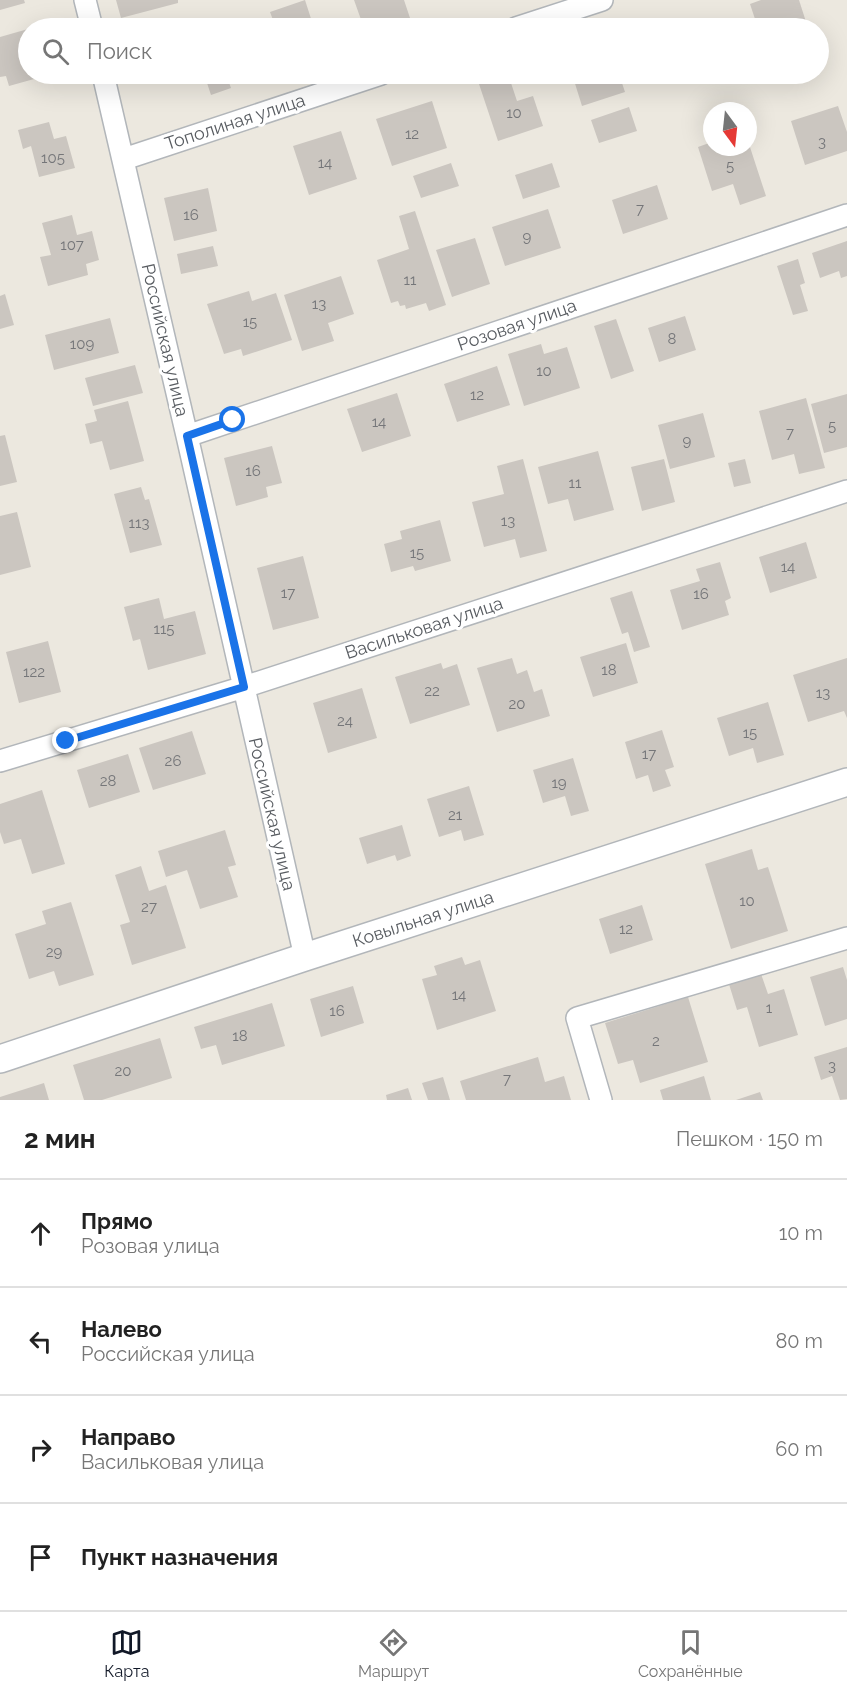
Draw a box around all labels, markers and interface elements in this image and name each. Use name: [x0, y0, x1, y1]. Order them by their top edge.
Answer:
search box: [18, 18, 829, 84]
icon: search: [39, 35, 72, 68]
text: Поиск: [87, 38, 152, 64]
street label: Тополиная улица: [162, 89, 308, 154]
north arrow: [703, 102, 757, 156]
house number: 10: [506, 104, 522, 122]
house number: 12: [405, 125, 419, 143]
house number: 3: [818, 133, 826, 151]
house number: 105: [41, 149, 65, 167]
house number: 14: [318, 154, 332, 172]
house number: 5: [726, 157, 734, 175]
house number: 7: [636, 200, 644, 218]
house number: 16: [183, 206, 199, 224]
house number: 9: [523, 228, 532, 246]
house number: 107: [60, 236, 84, 254]
street label: Российская улица: [138, 261, 193, 418]
house number: 11: [404, 271, 417, 289]
street label: Розовая улица: [454, 294, 579, 355]
house number: 13: [312, 295, 326, 313]
house number: 15: [243, 313, 257, 331]
house number: 8: [668, 330, 677, 348]
house number: 109: [70, 335, 94, 353]
house number: 10: [536, 362, 552, 380]
house number: 12: [470, 386, 484, 404]
route start: [219, 406, 245, 432]
house number: 14: [372, 413, 386, 431]
house number: 5: [828, 417, 836, 435]
house number: 7: [786, 424, 794, 442]
house number: 9: [683, 432, 692, 450]
house number: 16: [245, 462, 261, 480]
house number: 11: [569, 474, 582, 492]
house number: 13: [501, 512, 515, 530]
house number: 113: [129, 514, 149, 532]
house number: 15: [410, 544, 424, 562]
house number: 14: [781, 558, 795, 576]
house number: 17: [281, 584, 295, 602]
house number: 16: [693, 585, 709, 603]
street label: Васильковая улица: [342, 592, 505, 663]
house number: 115: [153, 620, 175, 638]
house number: 18: [601, 661, 617, 679]
house number: 122: [23, 663, 45, 681]
house number: 22: [424, 682, 440, 700]
house number: 13: [816, 684, 830, 702]
house number: 20: [509, 695, 526, 713]
house number: 24: [337, 712, 353, 730]
house number: 15: [743, 724, 757, 742]
route end: [52, 727, 78, 753]
street label: Российская улица: [245, 735, 300, 892]
house number: 17: [642, 745, 656, 763]
house number: 26: [165, 752, 181, 770]
house number: 28: [100, 772, 116, 790]
house number: 19: [551, 774, 567, 792]
house number: 21: [448, 806, 463, 824]
street label: Ковыльная улица: [350, 886, 496, 951]
house number: 10: [739, 892, 755, 910]
house number: 27: [141, 898, 157, 916]
house number: 12: [619, 920, 633, 938]
house number: 29: [46, 943, 63, 961]
house number: 14: [452, 986, 466, 1004]
house number: 1: [766, 999, 773, 1017]
house number: 16: [329, 1002, 345, 1020]
house number: 18: [232, 1027, 248, 1045]
house number: 2: [652, 1032, 660, 1050]
house number: 3: [828, 1057, 836, 1075]
house number: 20: [115, 1062, 132, 1080]
house number: 7: [503, 1070, 511, 1088]
text: 2 мин: [24, 1124, 96, 1154]
text: Пешком · 150 m: [676, 1127, 823, 1151]
text: Прямо: [81, 1208, 153, 1234]
icon: ahead: [24, 1217, 57, 1250]
text: 10 m: [779, 1221, 823, 1245]
text: Розовая улица: [81, 1234, 220, 1258]
text: Налево: [81, 1316, 162, 1342]
icon: left: [24, 1325, 57, 1358]
text: 80 m: [775, 1329, 823, 1353]
text: Российская улица: [81, 1342, 255, 1366]
text: Направо: [81, 1424, 175, 1450]
icon: right: [24, 1433, 57, 1466]
text: 60 m: [775, 1437, 823, 1461]
text: Васильковая улица: [81, 1450, 264, 1474]
icon: arrive: [24, 1541, 57, 1574]
text: Пункт назначения: [81, 1544, 278, 1570]
tab: Карта: [104, 1626, 149, 1681]
tab: Маршрут: [358, 1626, 429, 1681]
tab: Сохранённые: [638, 1626, 743, 1681]

